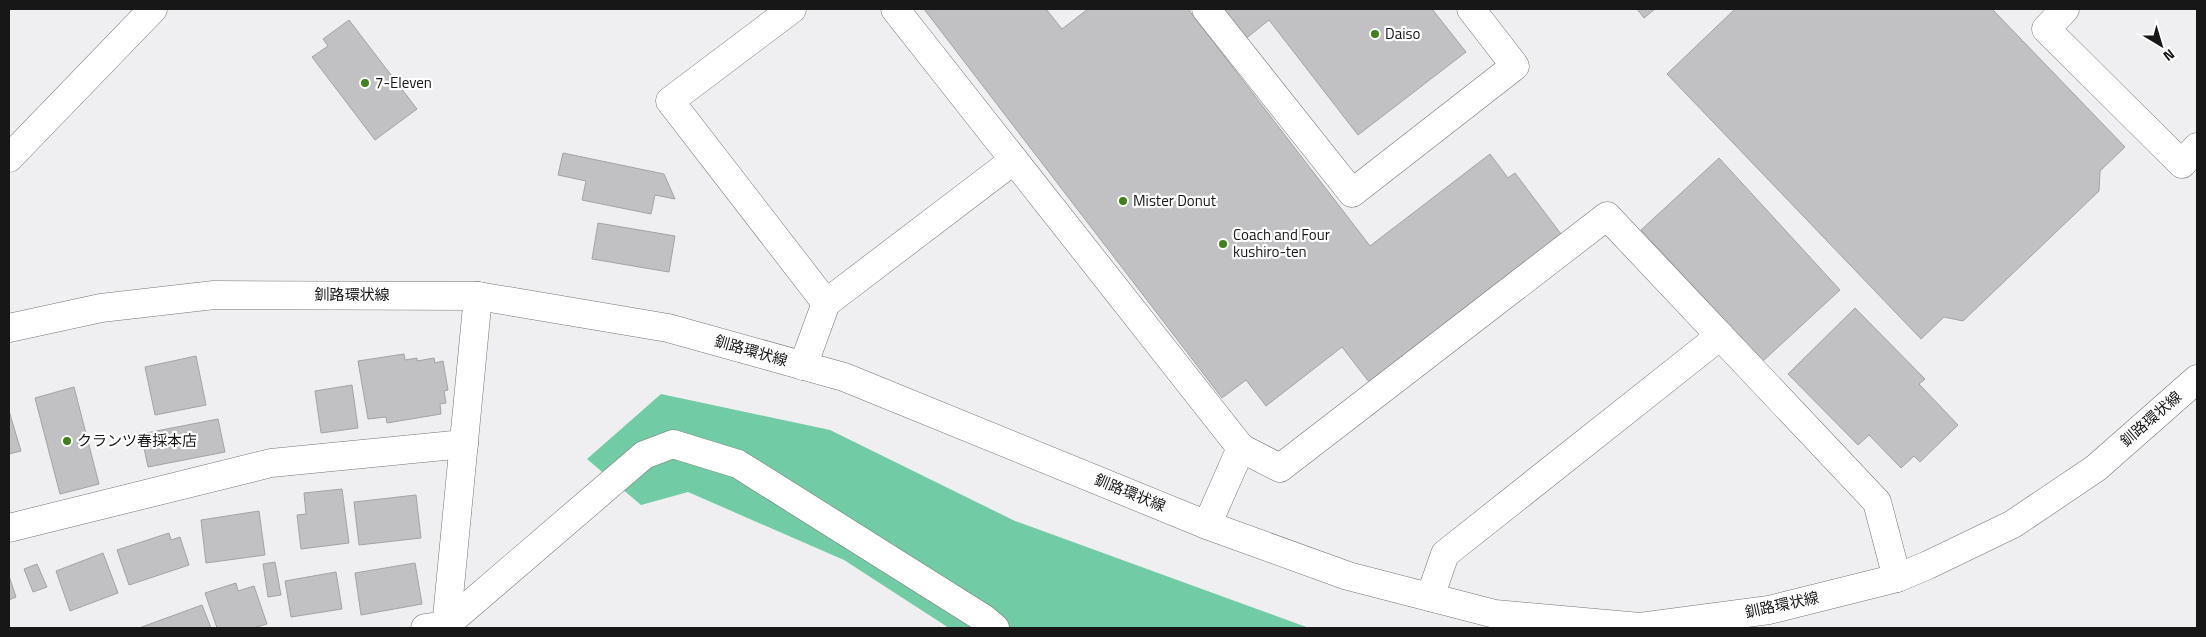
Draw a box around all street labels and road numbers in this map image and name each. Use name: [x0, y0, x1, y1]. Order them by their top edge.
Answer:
street label: 釧路環状線: [314, 283, 390, 306]
street label: 釧路環状線: [712, 329, 790, 372]
street label: 釧路環状線: [2115, 385, 2187, 452]
street label: 釧路環状線: [1091, 468, 1169, 517]
street label: 釧路環状線: [1743, 585, 1821, 624]

